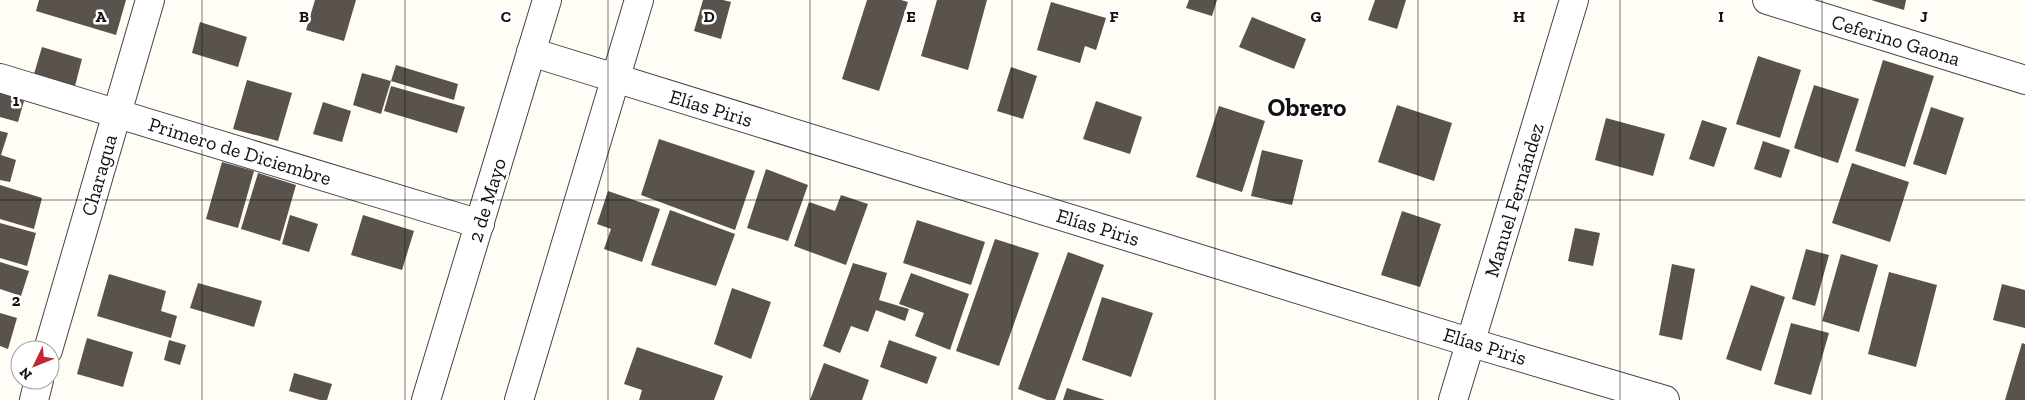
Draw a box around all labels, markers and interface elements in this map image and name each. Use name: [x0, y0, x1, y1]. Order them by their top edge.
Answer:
text: A: [96, 7, 107, 26]
text: B: [299, 7, 309, 26]
text: C: [501, 7, 511, 26]
text: D: [703, 7, 715, 26]
text: E: [906, 7, 916, 26]
text: F: [1109, 7, 1119, 26]
text: G: [1311, 7, 1322, 26]
text: H: [1513, 7, 1525, 26]
text: I: [1718, 7, 1724, 26]
text: J: [1920, 7, 1928, 26]
street label: Ceferino Gaona: [1829, 9, 1963, 71]
street label: Elías Piris: [667, 84, 755, 132]
text: 1: [13, 91, 20, 110]
district label: Obrero: [1268, 92, 1346, 122]
street label: Primero de Diciembre: [146, 112, 334, 190]
street label: Manuel Fernández: [1479, 120, 1549, 280]
street label: Charagua: [76, 131, 122, 219]
street label: 2 de Mayo: [463, 155, 511, 245]
street label: Elías Piris: [1054, 203, 1142, 251]
text: 2: [12, 291, 21, 310]
street label: Elías Piris: [1441, 322, 1529, 370]
north arrow: [10, 340, 60, 390]
text: N: [16, 364, 36, 383]

